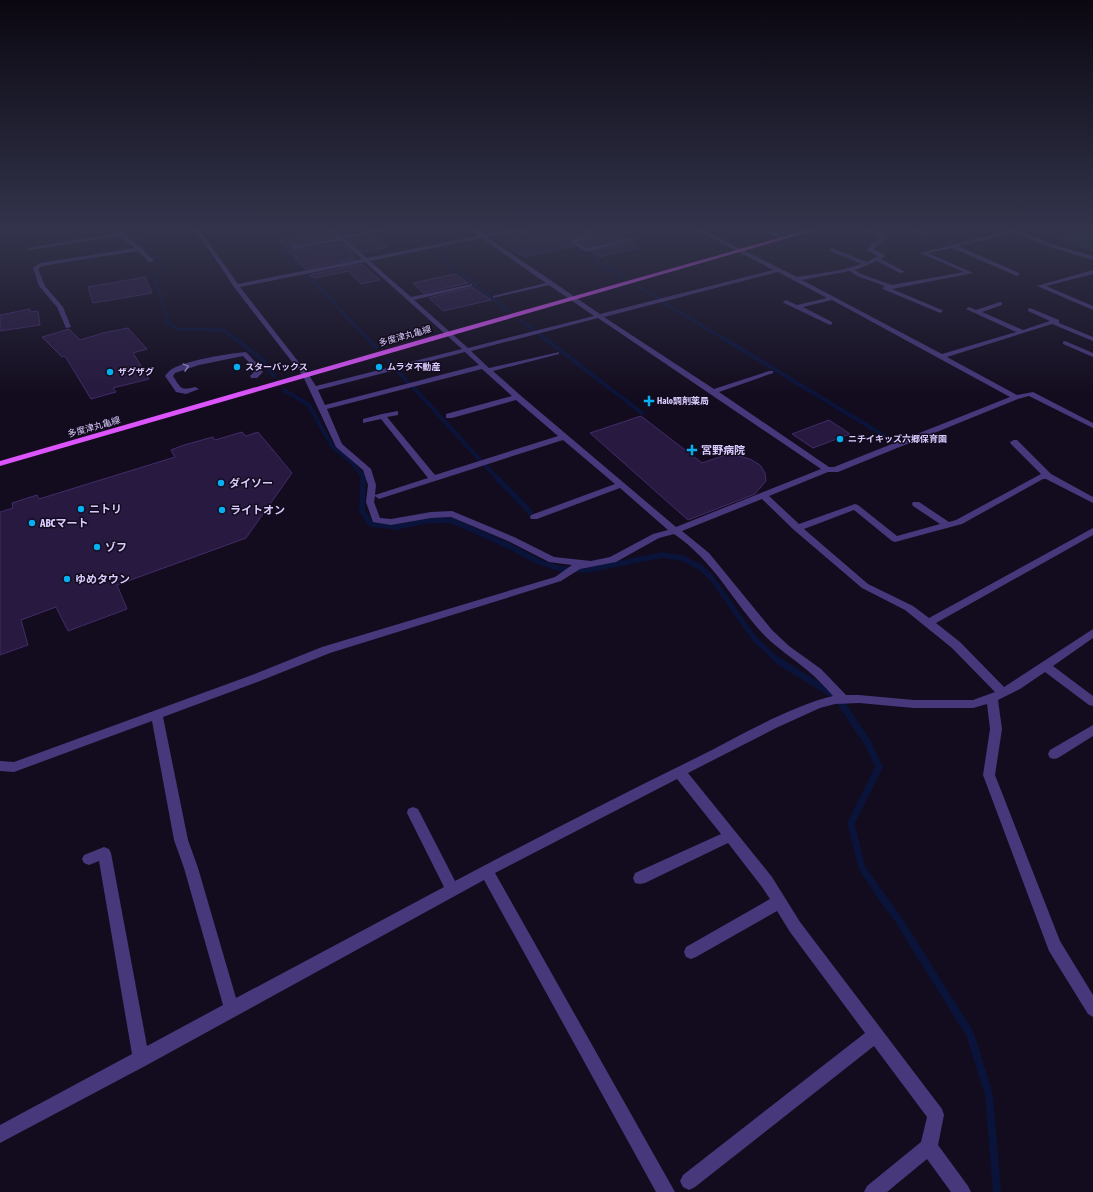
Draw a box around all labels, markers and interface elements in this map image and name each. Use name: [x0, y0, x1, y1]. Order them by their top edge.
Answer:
street label: 多度津丸亀線: [378, 323, 433, 348]
marker: スターバックス: [232, 362, 242, 372]
place label: スターバックス: [245, 362, 308, 372]
marker: ムラタ不動産: [374, 362, 384, 372]
place label: ムラタ不動産: [387, 362, 441, 372]
one-way arrow: [182, 363, 189, 372]
marker: ザグザグ: [105, 367, 115, 377]
place label: ザグザグ: [118, 367, 154, 377]
marker: Halo調剤薬局: [644, 396, 654, 406]
place label: Halo調剤薬局: [657, 396, 709, 406]
street label: 多度津丸亀線: [67, 414, 122, 439]
marker: ニチイキッズ六郷保育園: [835, 434, 845, 444]
place label: ニチイキッズ六郷保育園: [848, 434, 947, 444]
marker: 宮野病院: [686, 444, 698, 456]
place label: 宮野病院: [701, 444, 745, 456]
place label: ダイソー: [229, 477, 273, 489]
marker: ダイソー: [216, 478, 226, 488]
place label: ニトリ: [89, 503, 122, 515]
marker: ニトリ: [76, 504, 86, 514]
place label: ライトオン: [230, 504, 285, 516]
marker: ライトオン: [217, 505, 227, 515]
place label: ABCマート: [39, 517, 89, 529]
marker: ABCマート: [27, 518, 37, 528]
place label: ゾフ: [105, 541, 127, 553]
marker: ゾフ: [92, 542, 102, 552]
place label: ゆめタウン: [75, 573, 130, 585]
marker: ゆめタウン: [62, 574, 72, 584]

